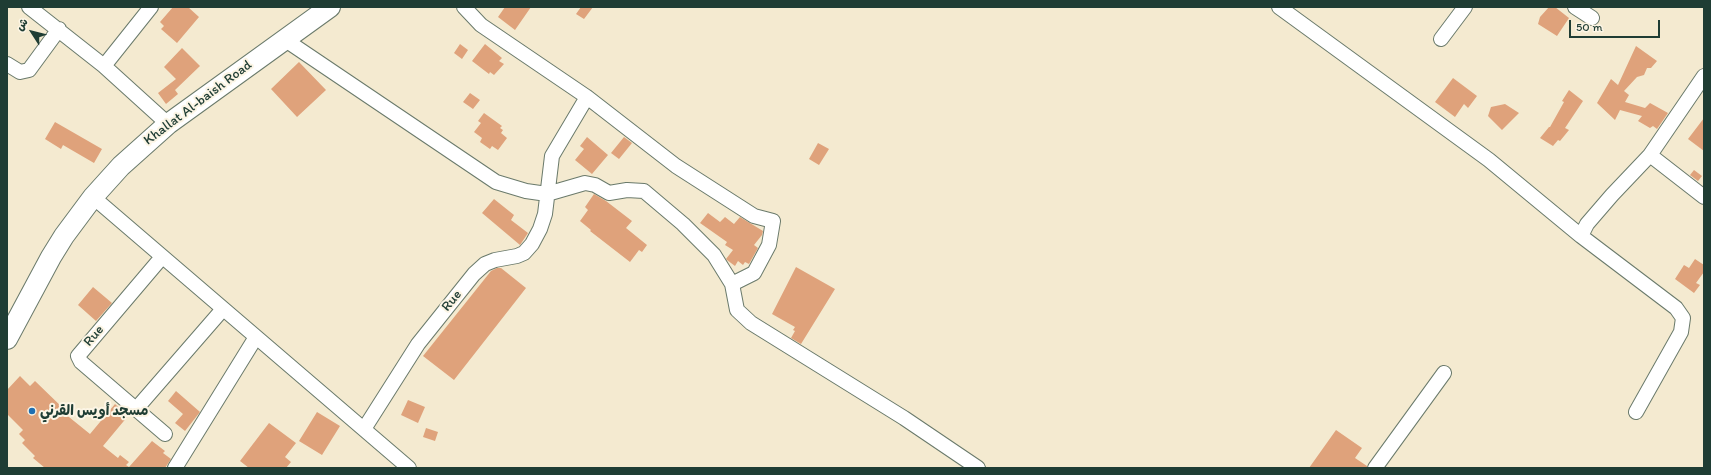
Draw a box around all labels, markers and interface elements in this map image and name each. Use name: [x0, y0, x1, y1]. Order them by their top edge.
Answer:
north arrow: [12, 12, 52, 52]
scale bar: [1571, 12, 1662, 38]
text: ش: [13, 16, 31, 33]
text: 50 m: [1576, 20, 1602, 34]
street label: Khallat Al-baish Road: [141, 57, 255, 149]
street label: Rue: [438, 287, 466, 315]
street label: Rue: [80, 322, 108, 350]
place label: مسجد أويس القرني: [40, 403, 148, 419]
marker: مسجد أويس القرني: [27, 406, 37, 416]

